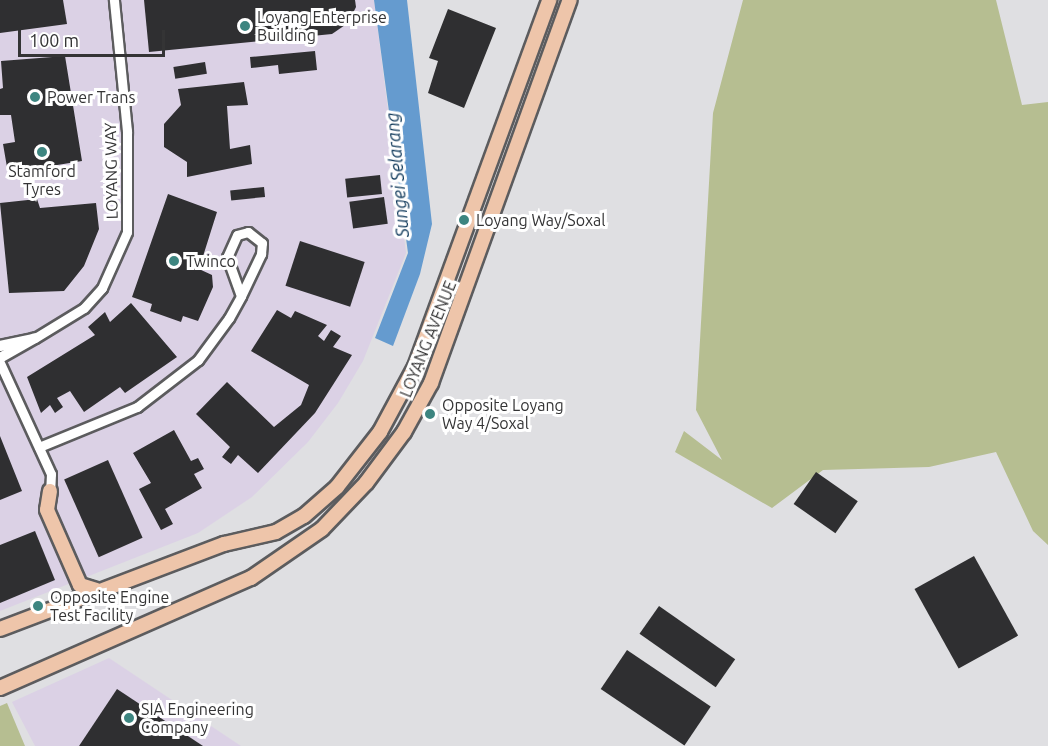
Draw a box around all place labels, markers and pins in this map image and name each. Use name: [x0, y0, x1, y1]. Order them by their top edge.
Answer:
place label: Loyang Enterprise Building: [257, 7, 387, 45]
marker: Loyang Enterprise Building: [238, 19, 252, 33]
place label: Power Trans: [47, 87, 135, 107]
marker: Power Trans: [28, 90, 42, 104]
marker: Stamford Tyres: [35, 145, 49, 159]
place label: Stamford Tyres: [8, 161, 76, 199]
place label: Loyang Way/Soxal: [476, 210, 605, 230]
marker: Loyang Way/Soxal: [457, 213, 471, 227]
place label: Twinco: [186, 251, 236, 271]
marker: Twinco: [167, 254, 181, 268]
place label: Opposite Loyang Way 4/Soxal: [442, 395, 564, 433]
marker: Opposite Loyang Way 4/Soxal: [423, 407, 437, 421]
place label: Opposite Engine Test Facility: [50, 587, 169, 625]
marker: Opposite Engine Test Facility: [31, 599, 45, 613]
place label: SIA Engineering Company: [141, 699, 254, 737]
marker: SIA Engineering Company: [122, 711, 136, 725]

